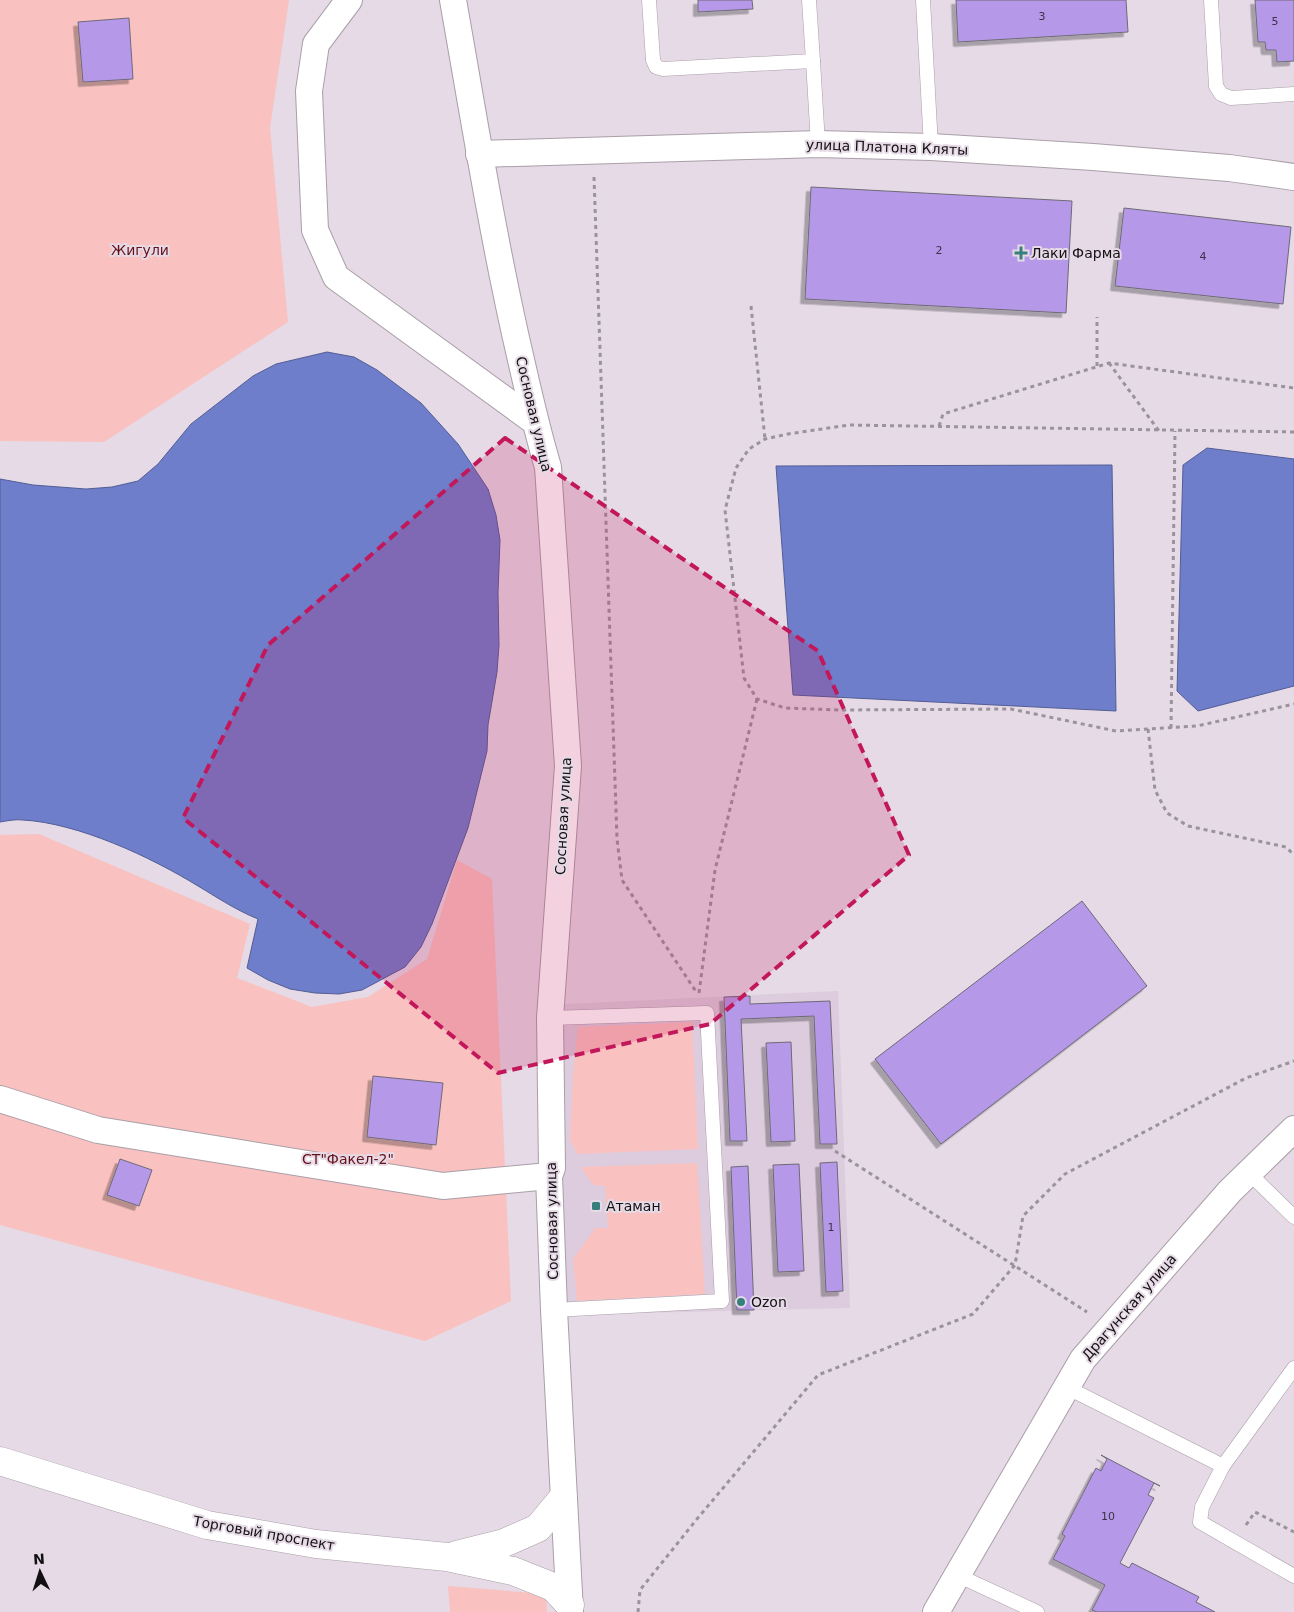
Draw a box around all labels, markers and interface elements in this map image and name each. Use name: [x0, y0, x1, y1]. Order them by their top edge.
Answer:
house number: 3: [1039, 10, 1046, 23]
house number: 5: [1272, 15, 1279, 28]
street label: улица Платона Кляты: [806, 136, 968, 158]
park label: Жигули: [111, 242, 169, 258]
house number: 2: [936, 244, 943, 257]
place label: Лаки Фарма: [1031, 245, 1121, 261]
marker: Лаки Фарма: [1015, 247, 1027, 259]
house number: 4: [1200, 250, 1207, 263]
street label: Сосновая улица: [513, 355, 555, 473]
street label: Сосновая улица: [552, 757, 574, 875]
park label: СТ"Факел-2": [302, 1151, 394, 1167]
street label: Сосновая улица: [543, 1162, 561, 1280]
place label: Атаман: [606, 1198, 661, 1214]
marker: Атаман: [590, 1200, 602, 1212]
house number: 1: [828, 1221, 835, 1234]
street label: Драгунская улица: [1079, 1251, 1179, 1363]
place label: Ozon: [751, 1294, 787, 1310]
marker: Ozon: [735, 1296, 747, 1308]
house number: 10: [1101, 1510, 1115, 1523]
street label: Торговый проспект: [191, 1512, 336, 1553]
north arrow: [15, 1547, 65, 1597]
text: N: [33, 1551, 45, 1567]

